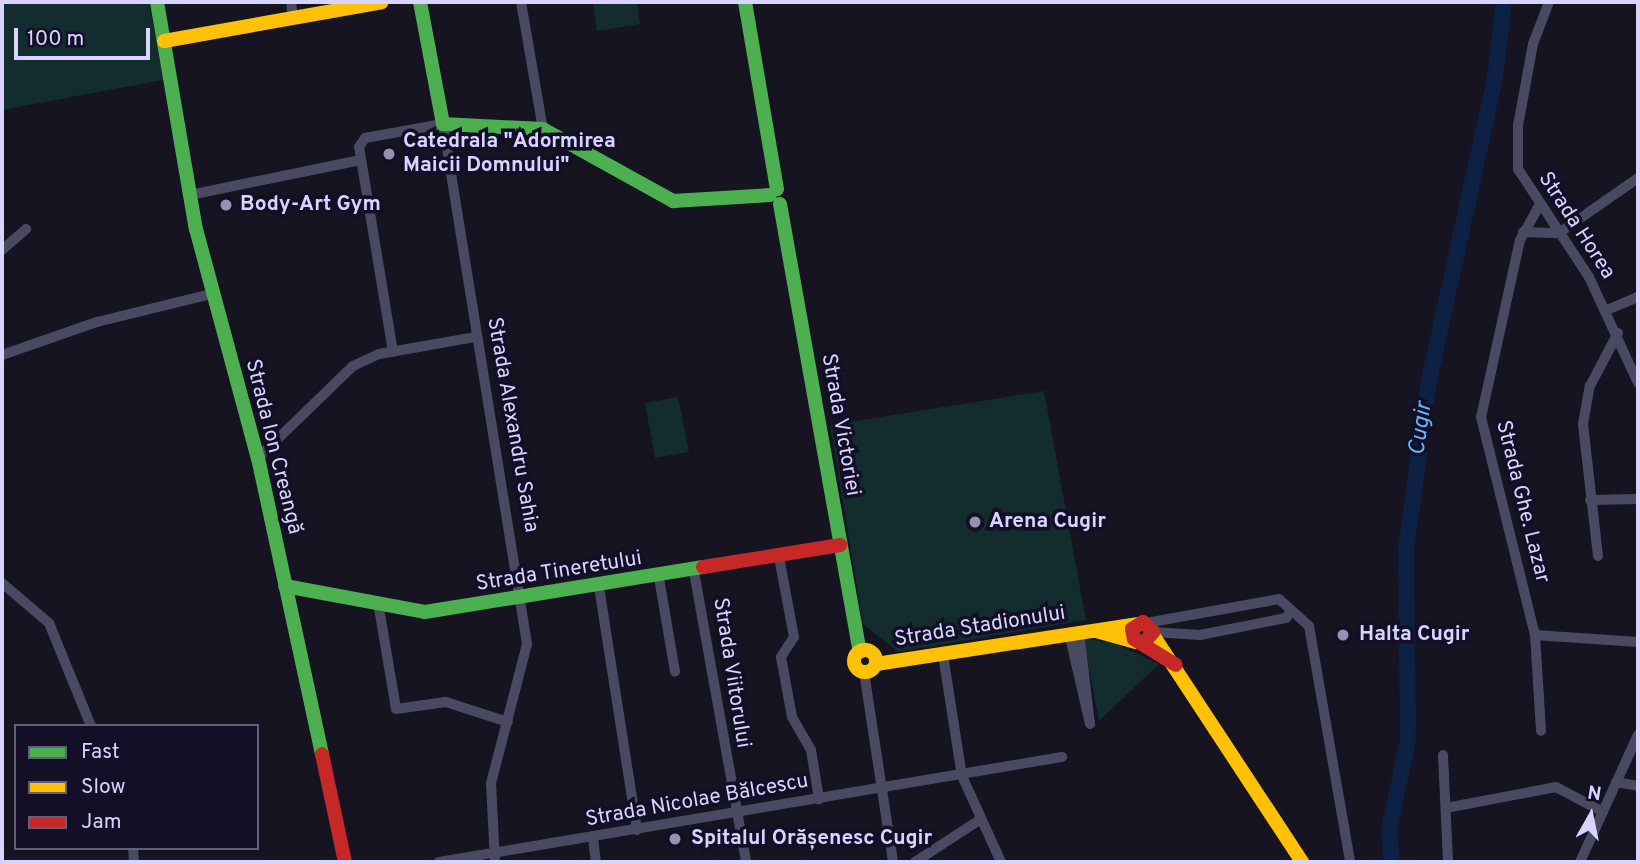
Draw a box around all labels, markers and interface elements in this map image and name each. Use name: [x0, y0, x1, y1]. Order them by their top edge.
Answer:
scale bar: [18, 14, 154, 58]
text: 100 m: [27, 26, 84, 53]
place label: Catedrala "Adormirea Maicii Domnului": [403, 129, 616, 179]
marker: Catedrala "Adormirea Maicii Domnului": [381, 146, 397, 162]
street label: Strada Horea: [1532, 168, 1620, 284]
place label: Body-Art Gym: [240, 192, 381, 218]
marker: Body-Art Gym: [218, 197, 234, 213]
street label: Strada Alexandru Sahia: [481, 315, 543, 535]
street label: Strada Victoriei: [815, 351, 865, 499]
street label: Strada Ion Creangă: [239, 357, 307, 537]
water label: Cugir: [1405, 400, 1439, 458]
street label: Strada Ghe. Lazar: [1490, 418, 1554, 586]
place label: Arena Cugir: [989, 509, 1106, 535]
marker: Arena Cugir: [967, 514, 983, 530]
street label: Strada Tineretului: [474, 546, 644, 598]
street label: Strada Viitorului: [707, 596, 755, 750]
street label: Strada Stadionului: [893, 601, 1067, 653]
place label: Halta Cugir: [1359, 622, 1470, 648]
marker: Halta Cugir: [1333, 625, 1353, 645]
legend: [14, 724, 259, 850]
text: Fast: [81, 739, 120, 766]
street label: Strada Nicolae Bălcescu: [584, 769, 810, 833]
text: Slow: [81, 774, 126, 801]
north arrow: [1556, 780, 1626, 850]
text: N: [1586, 781, 1603, 807]
text: Jam: [81, 809, 122, 836]
place label: Spitalul Orășenesc Cugir: [691, 826, 932, 852]
marker: Spitalul Orășenesc Cugir: [665, 829, 685, 849]

